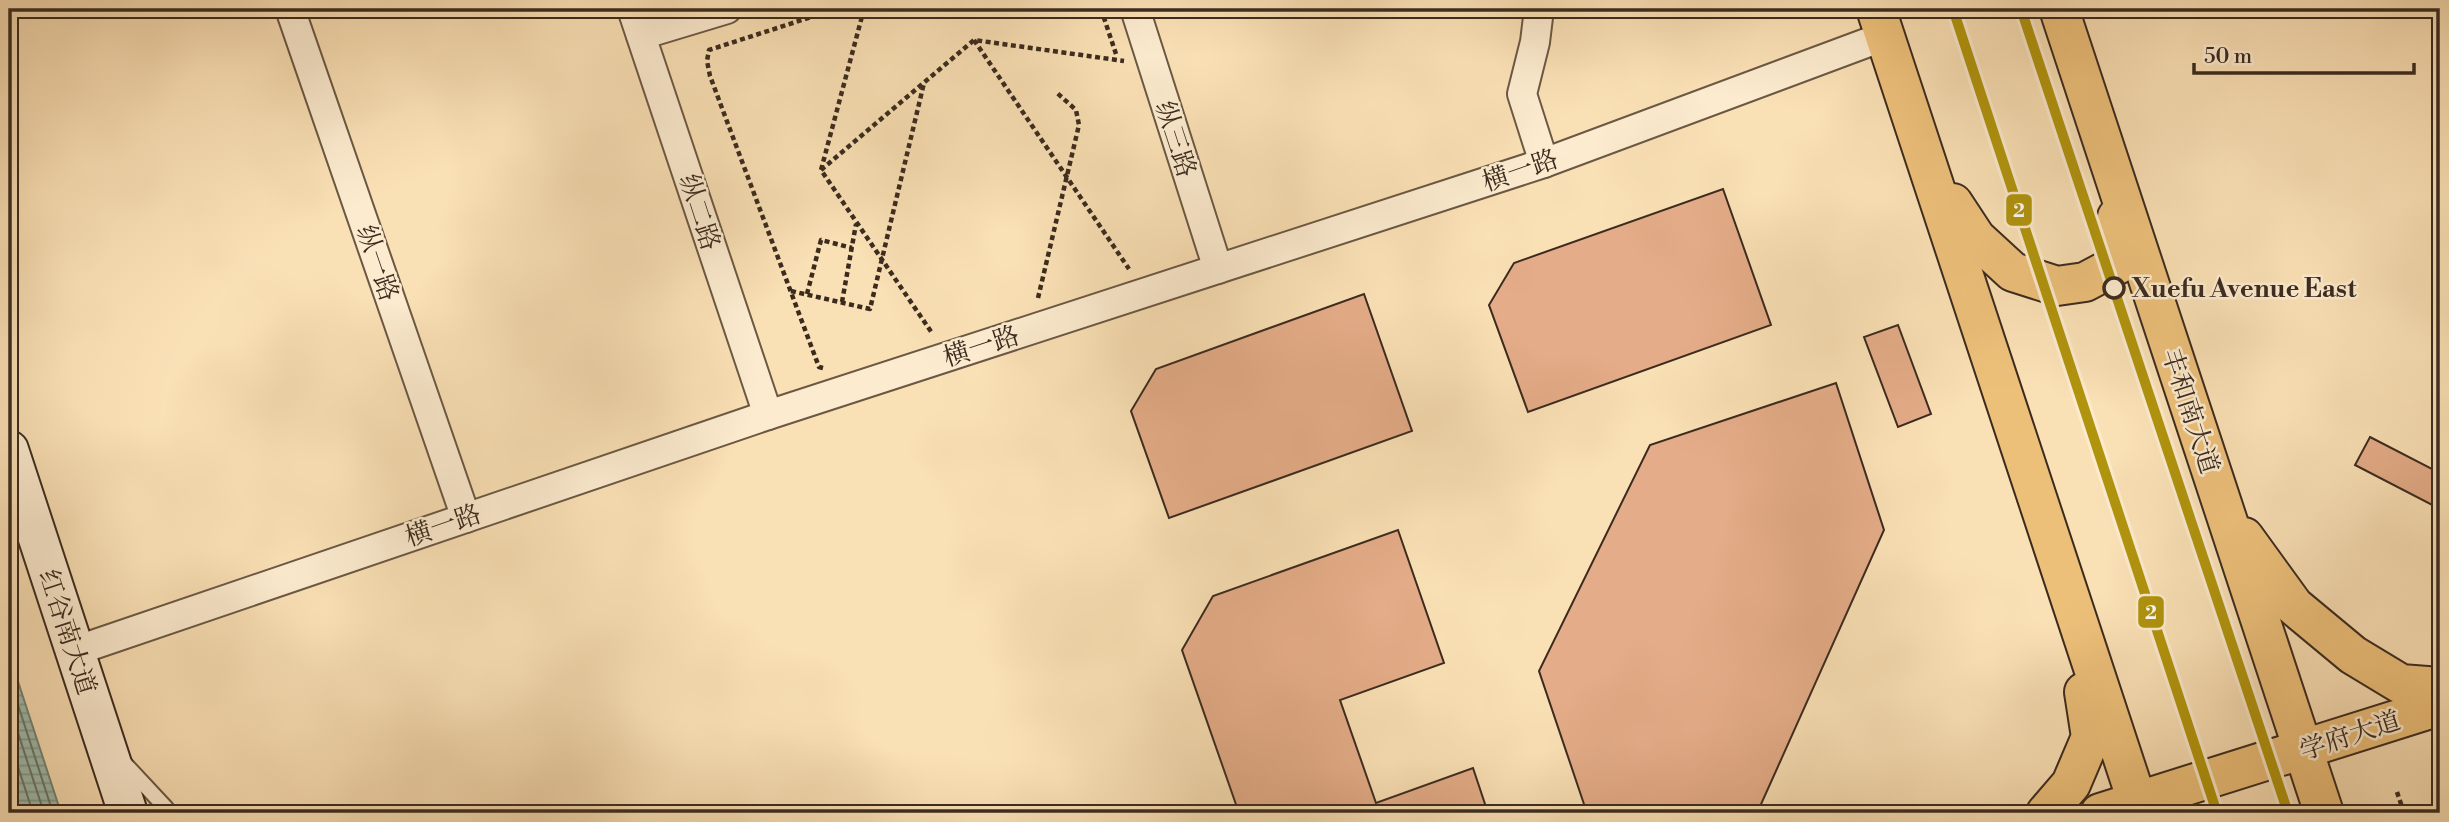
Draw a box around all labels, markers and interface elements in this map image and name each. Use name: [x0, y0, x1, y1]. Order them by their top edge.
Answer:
scale bar: [2194, 32, 2414, 76]
text: 50 m: [2204, 44, 2252, 70]
street label: 纵三路: [1148, 97, 1202, 181]
street label: 横一路: [1478, 143, 1562, 199]
street label: 纵二路: [672, 170, 726, 254]
line badge: 2: [2005, 193, 2033, 227]
text: 2: [2013, 199, 2025, 223]
street label: 纵一路: [349, 221, 405, 305]
place label: Xuefu Avenue East: [2131, 273, 2357, 305]
marker: Xuefu Avenue East: [2103, 277, 2125, 299]
street label: 横一路: [939, 320, 1023, 374]
street label: 丰和南大道: [2155, 345, 2225, 478]
street label: 横一路: [401, 498, 485, 554]
street label: 红谷南大道: [32, 566, 102, 699]
line badge: 2: [2137, 595, 2165, 629]
text: 2: [2145, 601, 2157, 625]
street label: 学府大道: [2296, 705, 2405, 767]

